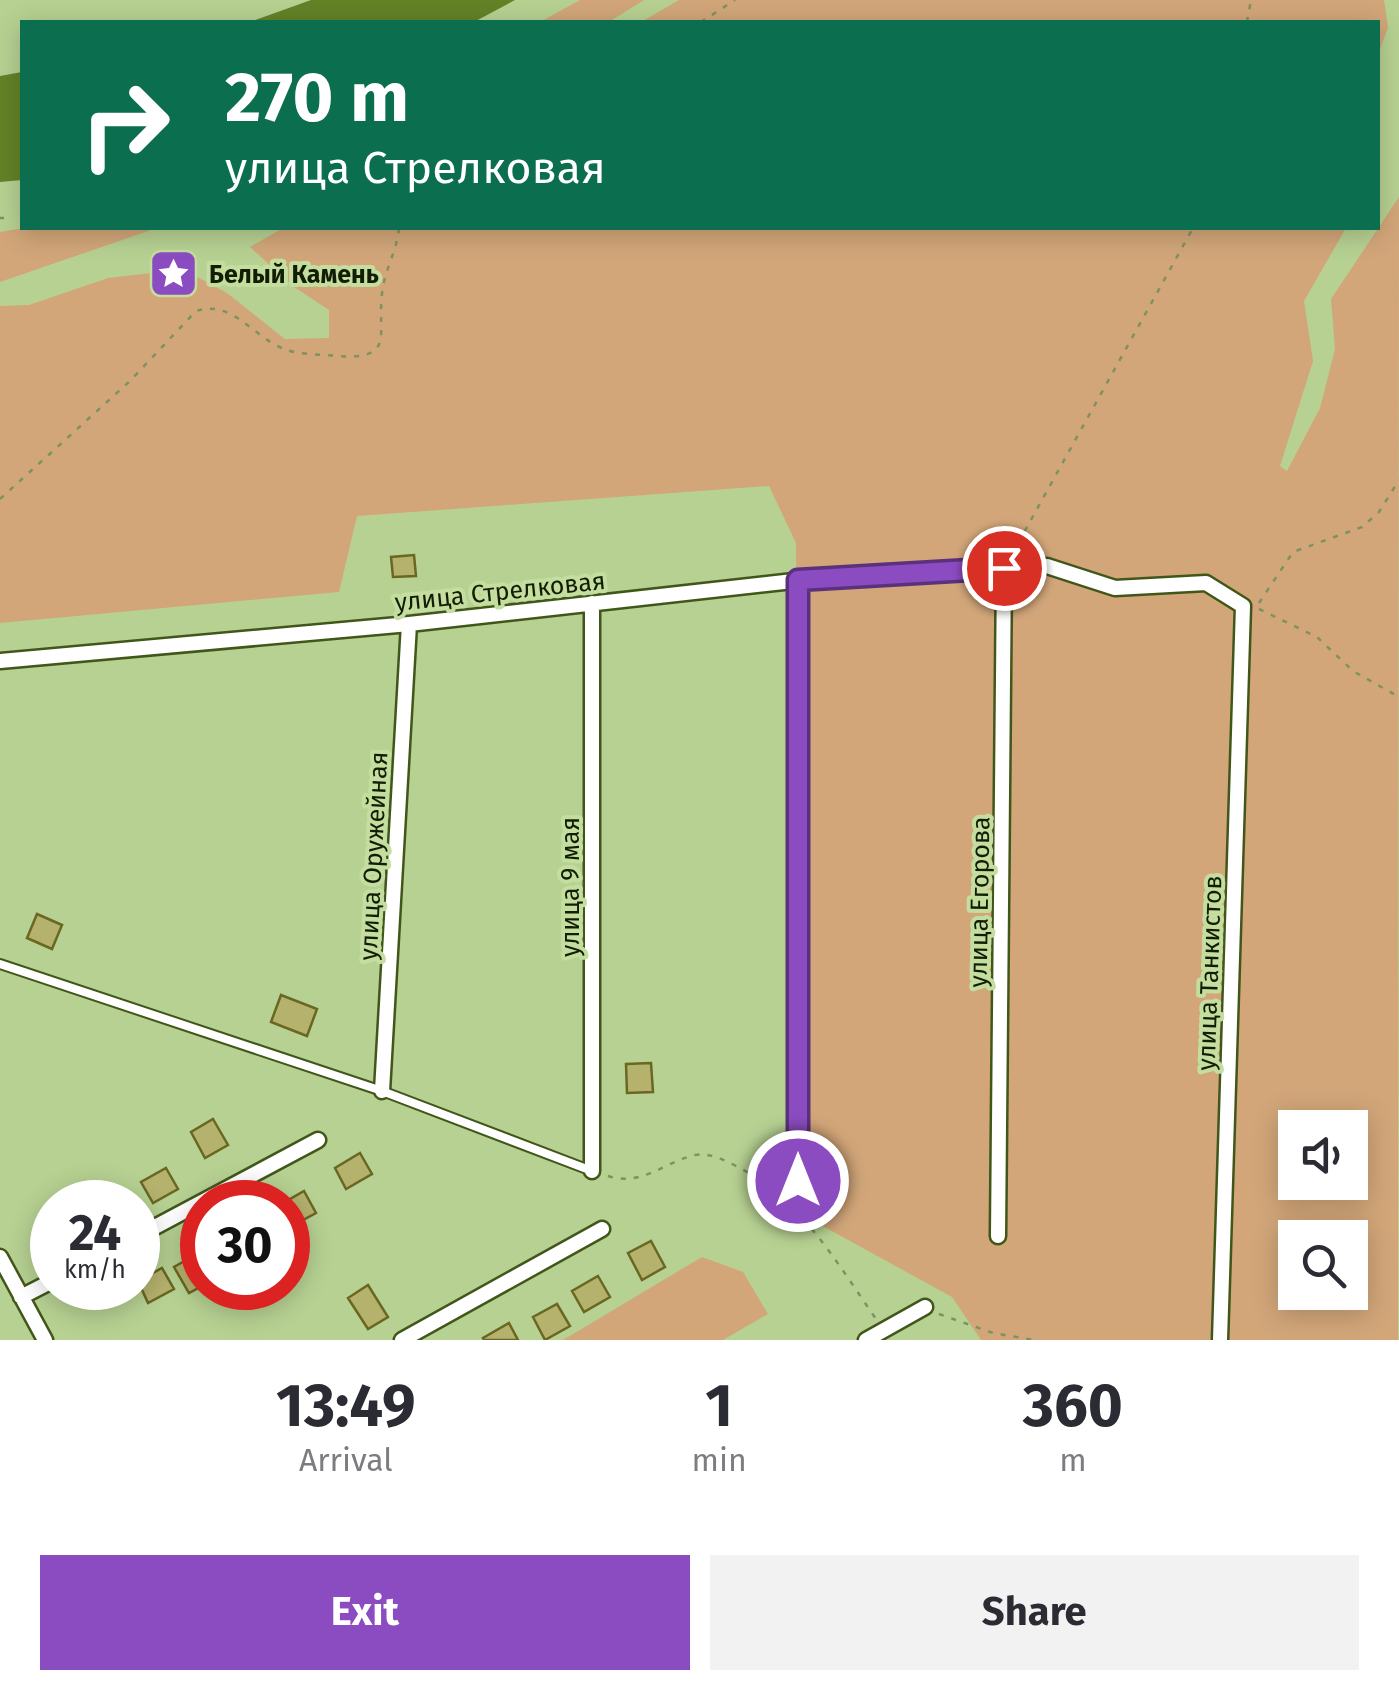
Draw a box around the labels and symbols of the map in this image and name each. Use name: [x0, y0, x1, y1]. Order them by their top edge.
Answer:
place icon: Белый Камень: [148, 248, 200, 300]
place label: Белый Камень: [209, 260, 379, 290]
pin: [962, 526, 1047, 611]
street label: улица Стрелковая: [393, 566, 607, 618]
street label: улица Оружейная: [354, 751, 394, 961]
street label: улица Егорова: [964, 816, 996, 988]
street label: улица 9 мая: [556, 817, 586, 957]
street label: улица Танкистов: [1192, 875, 1228, 1071]
position arrow: [746, 1129, 850, 1233]
speed limit sign: 30: [180, 1180, 310, 1310]

